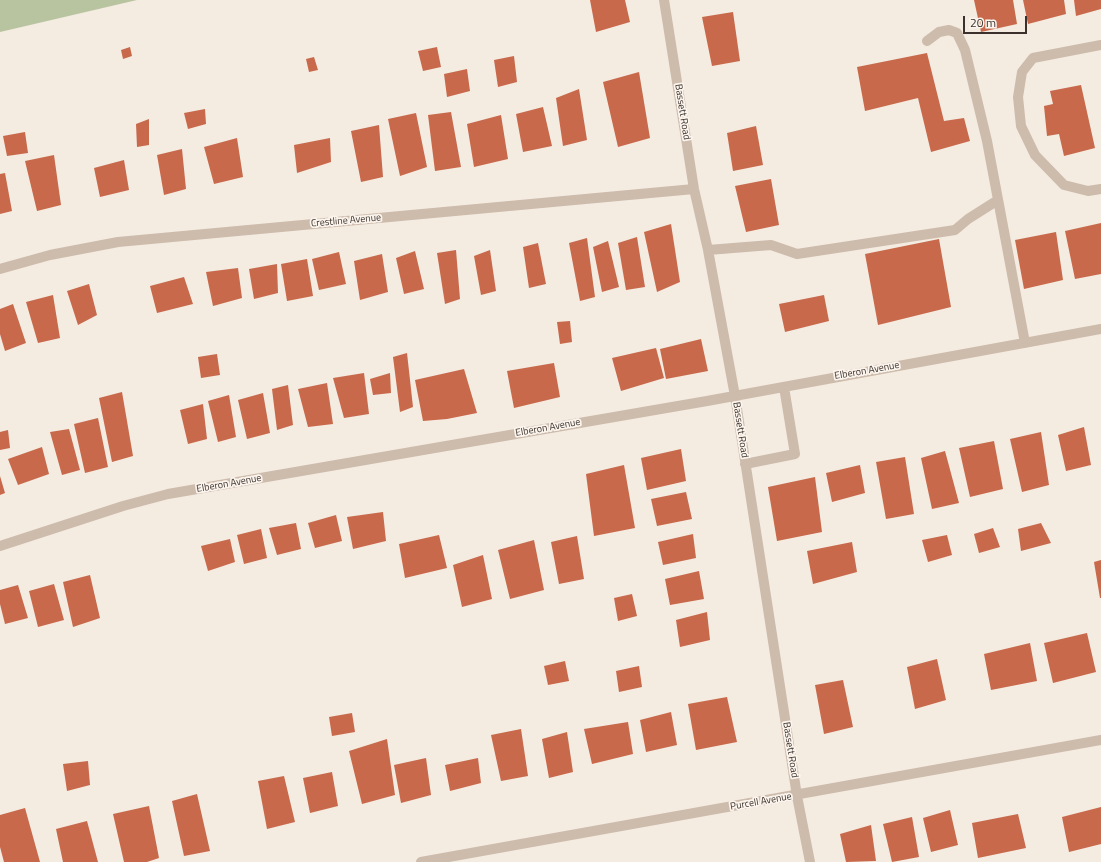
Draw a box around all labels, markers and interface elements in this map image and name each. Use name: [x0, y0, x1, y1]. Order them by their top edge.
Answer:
scale bar: [965, 8, 1029, 34]
text: 20 m: [970, 13, 996, 32]
street label: Bassett Road: [672, 83, 692, 141]
street label: Crestline Avenue: [310, 212, 382, 230]
street label: Elberon Avenue: [834, 359, 900, 383]
street label: Bassett Road: [730, 401, 750, 459]
street label: Elberon Avenue: [515, 416, 581, 440]
street label: Elberon Avenue: [196, 472, 262, 496]
street label: Bassett Road: [780, 721, 800, 779]
street label: Purcell Avenue: [729, 791, 793, 813]

